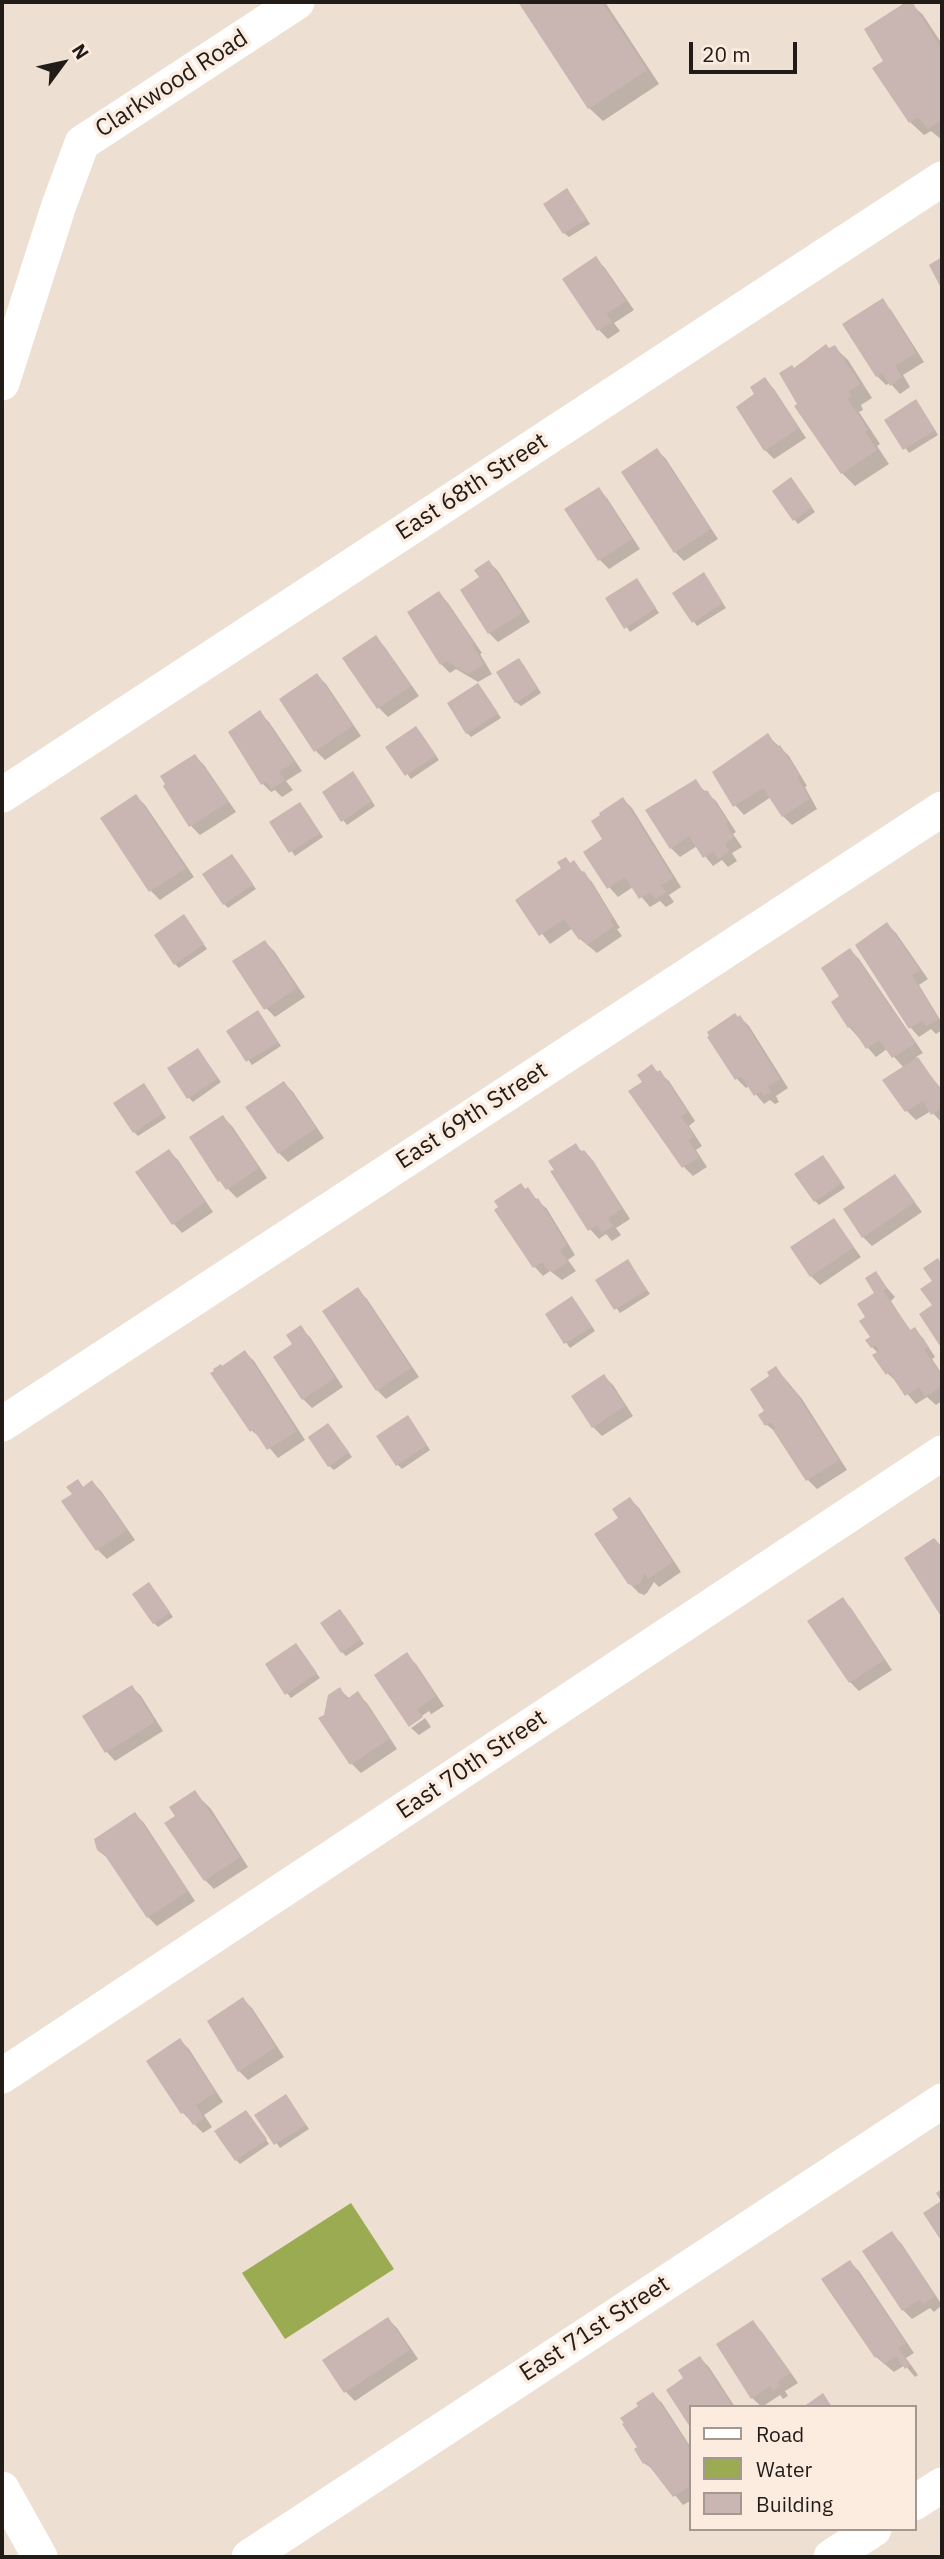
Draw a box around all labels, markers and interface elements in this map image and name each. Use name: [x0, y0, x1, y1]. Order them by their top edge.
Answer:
street label: Clarkwood Road: [90, 24, 254, 144]
north arrow: [28, 28, 98, 98]
scale bar: [692, 28, 800, 72]
text: N: [67, 39, 94, 64]
text: 20 m: [702, 40, 751, 68]
street label: East 68th Street: [391, 427, 553, 547]
street label: East 69th Street: [391, 1056, 553, 1176]
street label: East 70th Street: [392, 1704, 552, 1826]
street label: East 71st Street: [515, 2270, 675, 2388]
legend: [688, 2405, 916, 2531]
text: Road: [756, 2420, 804, 2448]
text: Water: [756, 2455, 812, 2483]
text: Building: [756, 2490, 833, 2518]

